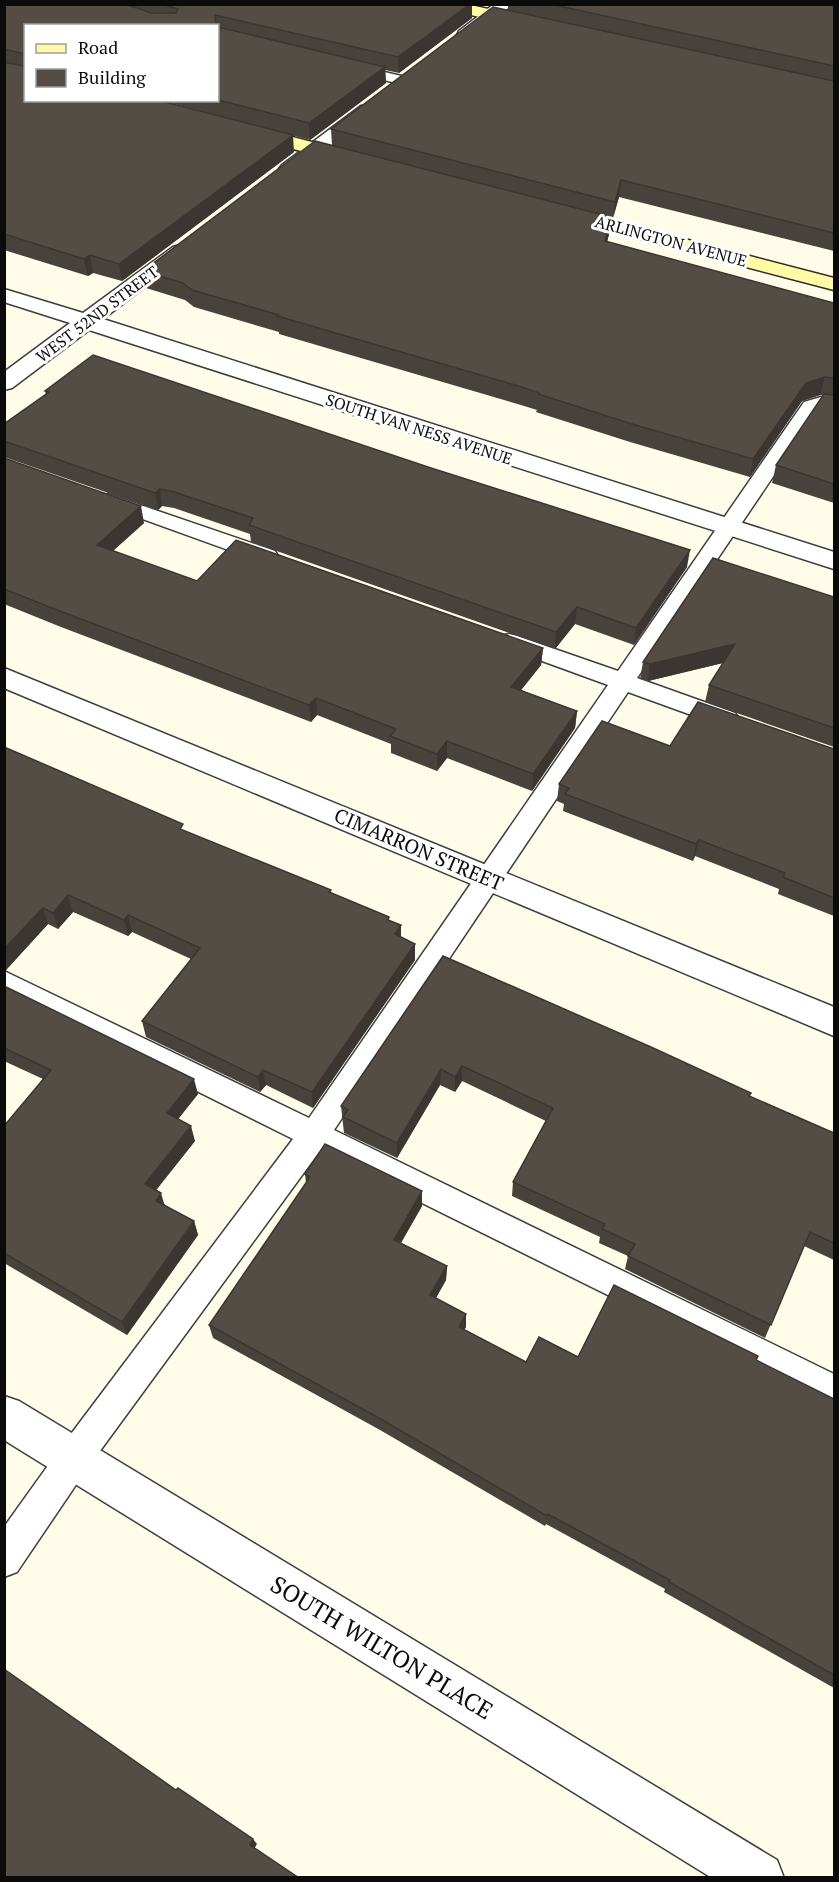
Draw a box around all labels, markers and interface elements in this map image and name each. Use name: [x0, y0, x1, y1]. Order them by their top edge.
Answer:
legend: [24, 24, 219, 102]
text: Road: [78, 35, 118, 59]
text: Building: [78, 65, 146, 89]
street label: ARLINGTON AVENUE: [593, 210, 749, 272]
street label: WEST 52ND STREET: [31, 261, 163, 367]
street label: SOUTH VAN NESS AVENUE: [323, 388, 515, 470]
street label: CIMARRON STREET: [330, 801, 508, 897]
street label: SOUTH WILTON PLACE: [265, 1568, 499, 1726]

